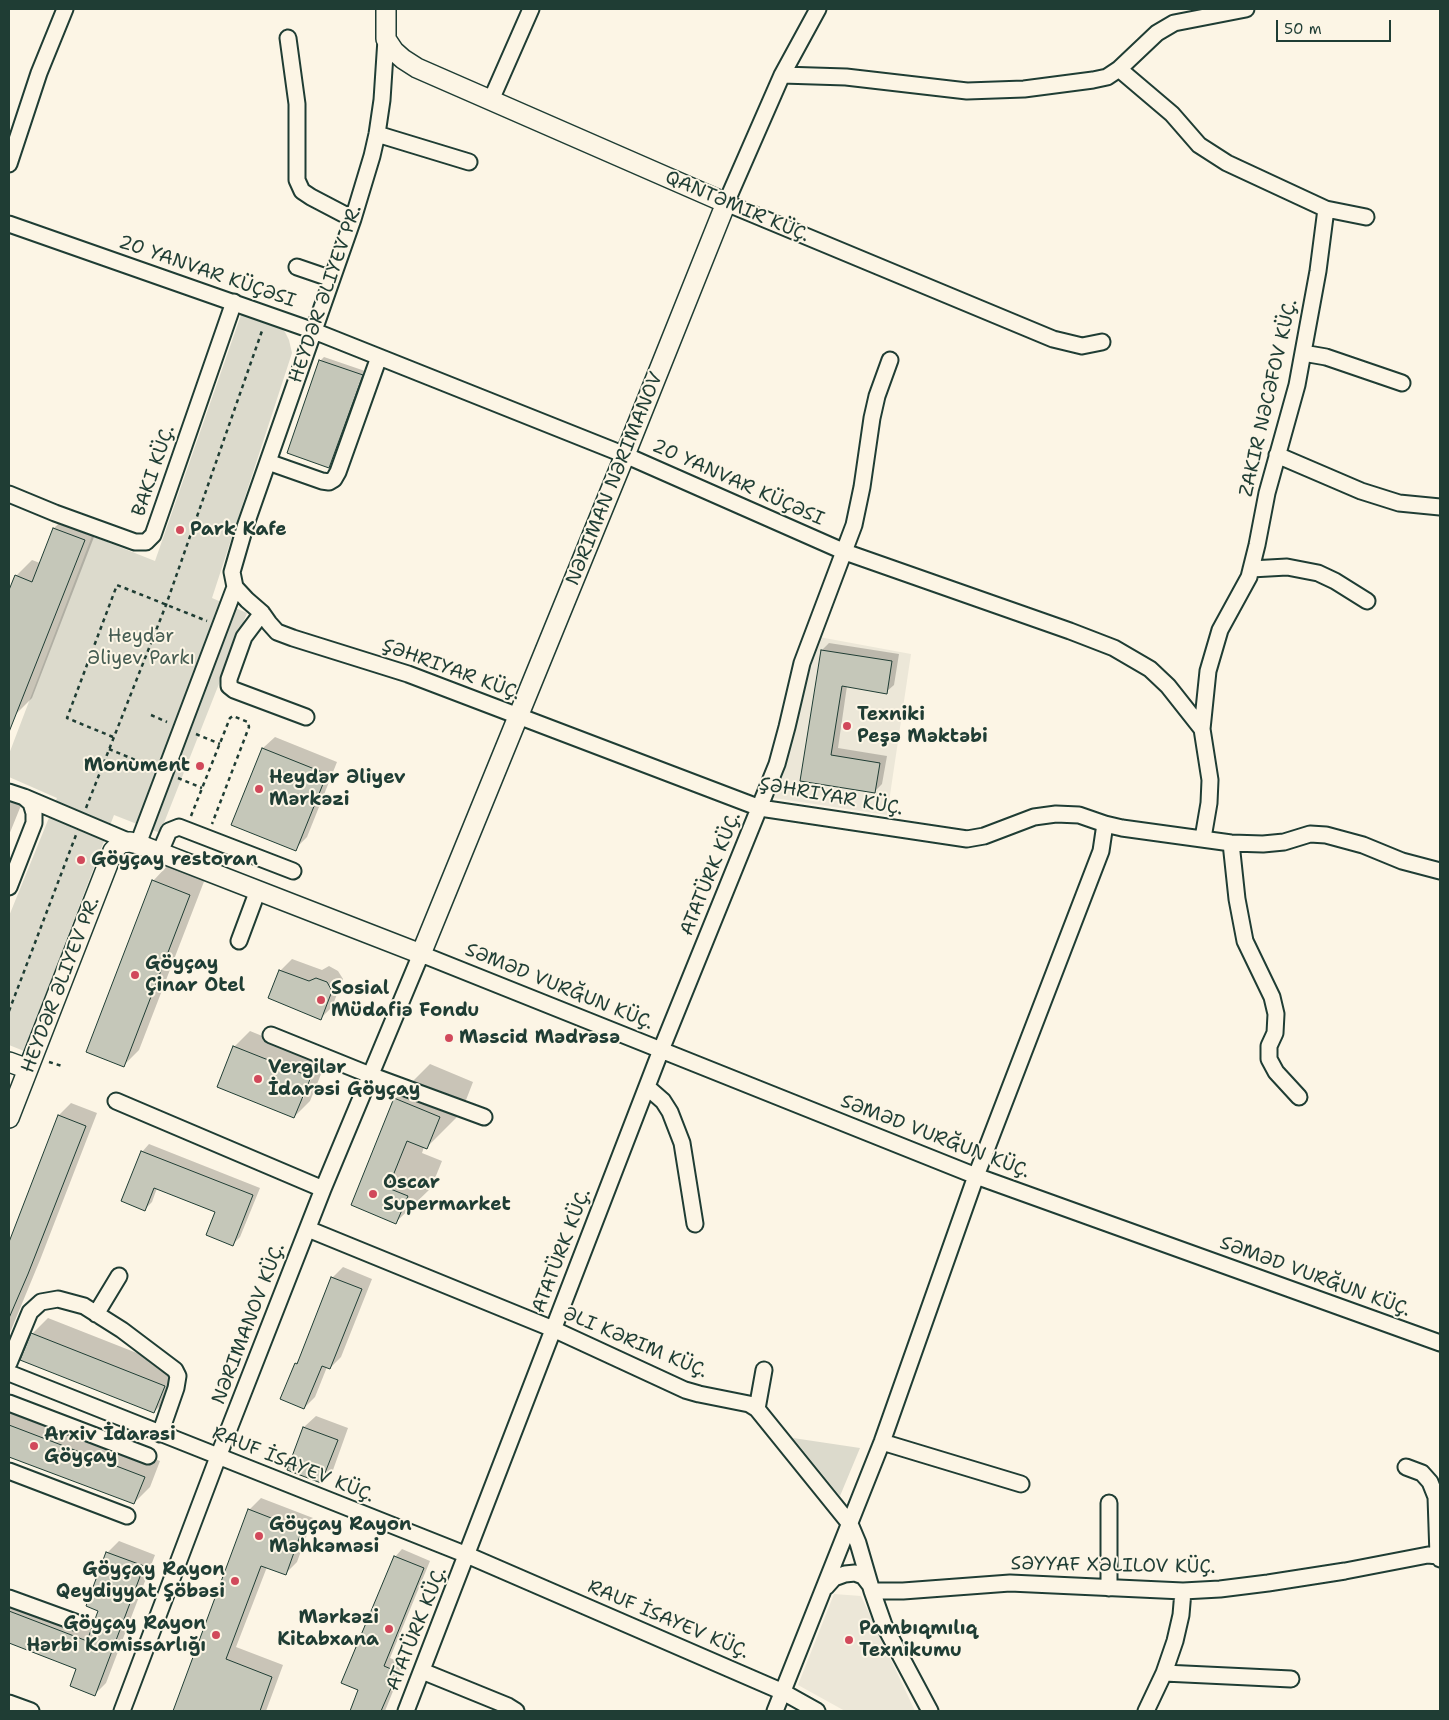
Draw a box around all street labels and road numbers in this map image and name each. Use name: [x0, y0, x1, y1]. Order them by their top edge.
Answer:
street label: QANTƏMIR KÜÇ.: [661, 166, 813, 248]
street label: HEYDƏR ƏLIYEV PR.: [285, 202, 367, 386]
street label: 20 YANVAR KÜÇƏSI: [115, 231, 299, 313]
street label: ZAKIR NƏCƏFOV KÜÇ.: [1235, 297, 1303, 499]
street label: NƏRIMAN NƏRIMANOV: [562, 369, 668, 589]
street label: BAKI KÜÇ.: [128, 422, 180, 520]
street label: 20 YANVAR KÜÇƏSI: [649, 435, 827, 531]
street label: ŞƏHRIYAR KÜÇ.: [379, 634, 523, 706]
street label: ŞƏHRIYAR KÜÇ.: [757, 773, 905, 821]
street label: ATATÜRK KÜÇ.: [676, 809, 746, 939]
street label: HEYDƏR ƏLIYEV PR.: [17, 894, 105, 1076]
street label: SƏMƏD VURĞUN KÜÇ.: [462, 939, 656, 1035]
street label: SƏMƏD VURĞUN KÜÇ.: [837, 1090, 1033, 1184]
street label: ATATÜRK KÜÇ.: [528, 1186, 596, 1316]
street label: SƏMƏD VURĞUN KÜÇ.: [1217, 1232, 1413, 1322]
street label: NƏRIMANOV KÜÇ.: [208, 1240, 290, 1408]
street label: ƏLI KƏRIM KÜÇ.: [559, 1302, 711, 1384]
street label: RAUF İSAYEV KÜÇ.: [209, 1422, 377, 1508]
street label: SƏYYAF XƏLILOV KÜÇ.: [1010, 1553, 1216, 1579]
street label: ATATÜRK KÜÇ.: [382, 1564, 452, 1694]
street label: RAUF İSAYEV KÜÇ.: [584, 1576, 752, 1664]

